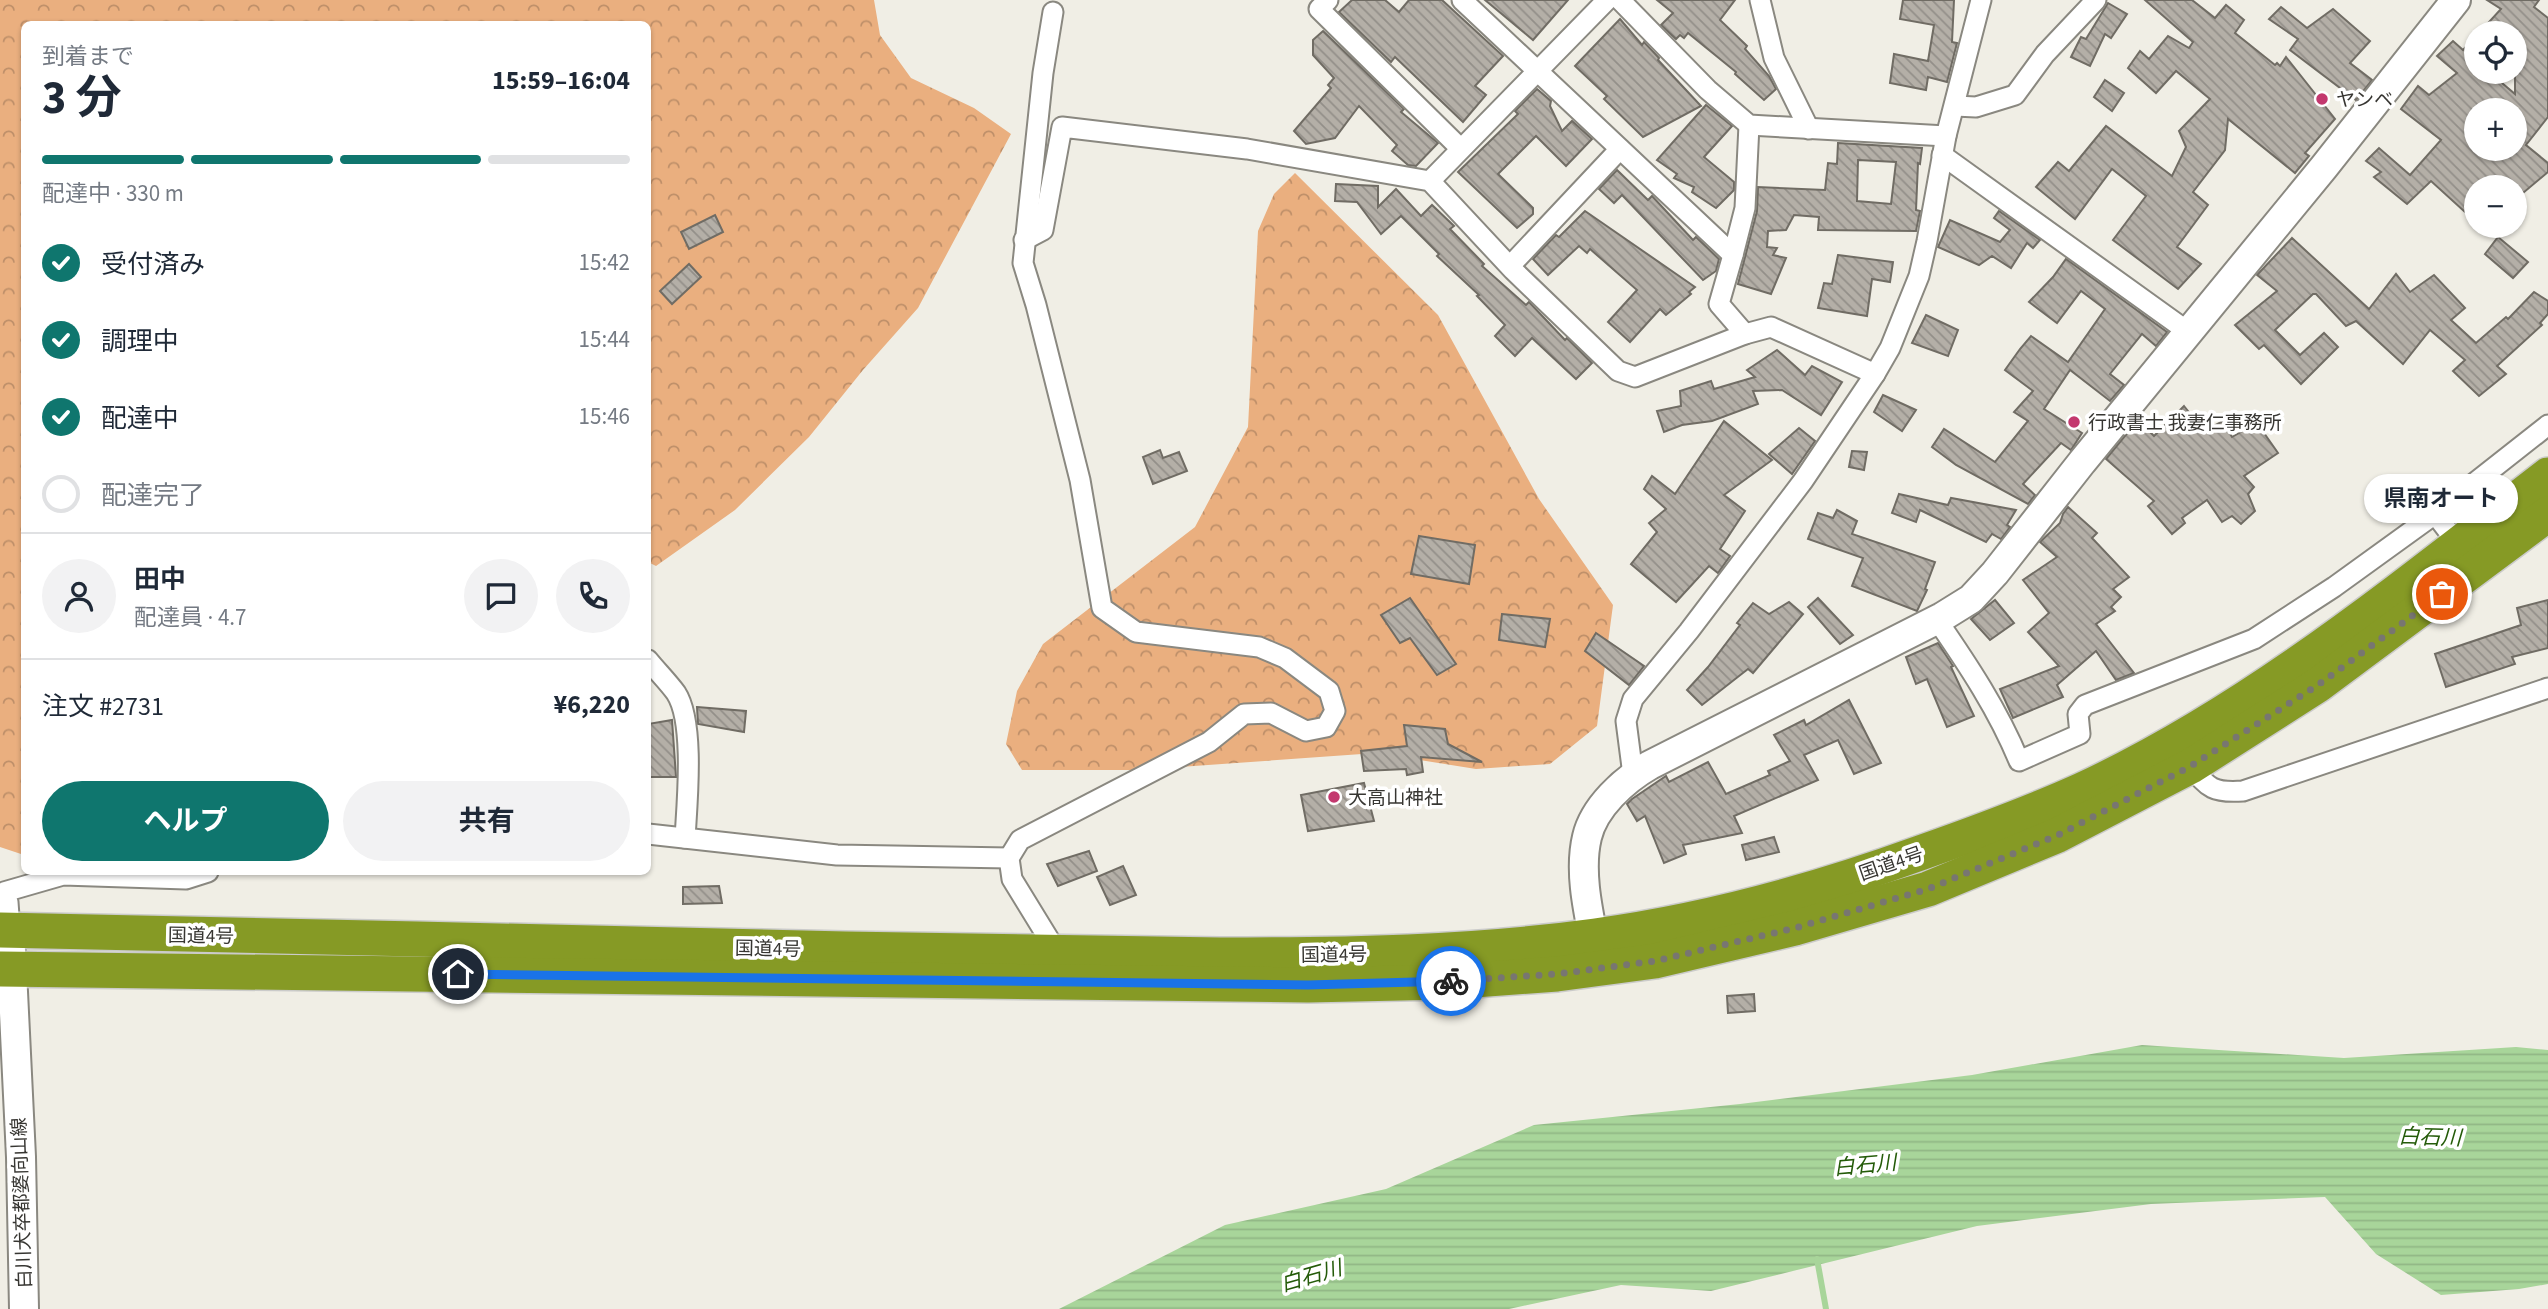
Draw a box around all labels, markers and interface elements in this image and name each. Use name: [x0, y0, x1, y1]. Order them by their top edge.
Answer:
map controls: [2464, 21, 2527, 238]
button: locate: [2464, 21, 2527, 84]
text: 到着まで: [42, 40, 134, 73]
text: 15:59–16:04: [492, 62, 630, 99]
text: 3 分: [42, 66, 122, 131]
place label: ヤンベ: [2336, 87, 2393, 114]
marker: ヤンベ: [2314, 91, 2330, 107]
button: +: [2464, 98, 2527, 161]
button: −: [2464, 175, 2527, 238]
text: 配達中 · 330 m: [42, 177, 184, 210]
icon: check: [42, 244, 80, 282]
text: 受付済み: [101, 246, 205, 283]
text: 15:42: [579, 246, 630, 279]
icon: check: [42, 321, 80, 359]
text: 調理中: [101, 323, 179, 360]
text: 15:44: [579, 323, 630, 356]
icon: check: [42, 398, 80, 436]
text: 配達中: [101, 400, 179, 437]
text: 15:46: [579, 400, 630, 433]
place label: 行政書士 我妻仁事務所: [2088, 410, 2282, 437]
marker: 行政書士 我妻仁事務所: [2066, 414, 2082, 430]
callout: 県南オート: [2365, 475, 2519, 524]
text: 配達完了: [101, 477, 205, 514]
text: 県南オート: [2384, 482, 2499, 515]
button: person: [42, 559, 116, 633]
button: chat: [464, 559, 538, 633]
button: phone: [556, 559, 630, 633]
text: 田中: [134, 561, 186, 598]
pin: [2412, 564, 2472, 624]
icon: bag: [2423, 575, 2461, 613]
text: 配達員 · 4.7: [134, 601, 247, 634]
text: ¥6,220: [554, 686, 630, 723]
text: 注文 #2731: [42, 688, 164, 725]
button: ヘルプ: [42, 781, 329, 861]
button: 共有: [343, 781, 630, 861]
place label: 大高山神社: [1348, 785, 1443, 812]
marker: 大高山神社: [1326, 789, 1342, 805]
street label: 国道4号: [1856, 841, 1927, 888]
street label: 国道4号: [168, 922, 234, 951]
street label: 国道4号: [735, 935, 801, 964]
street label: 国道4号: [1301, 941, 1367, 970]
pin: [428, 944, 488, 1004]
courier: [1416, 946, 1486, 1016]
icon: home: [439, 955, 477, 993]
icon: bike: [1432, 962, 1470, 1000]
street label: 白川犬卒都婆向山線: [6, 1117, 39, 1289]
water label: 白石川: [2398, 1121, 2464, 1153]
water label: 白石川: [1832, 1147, 1900, 1183]
water label: 白石川: [1277, 1252, 1347, 1299]

